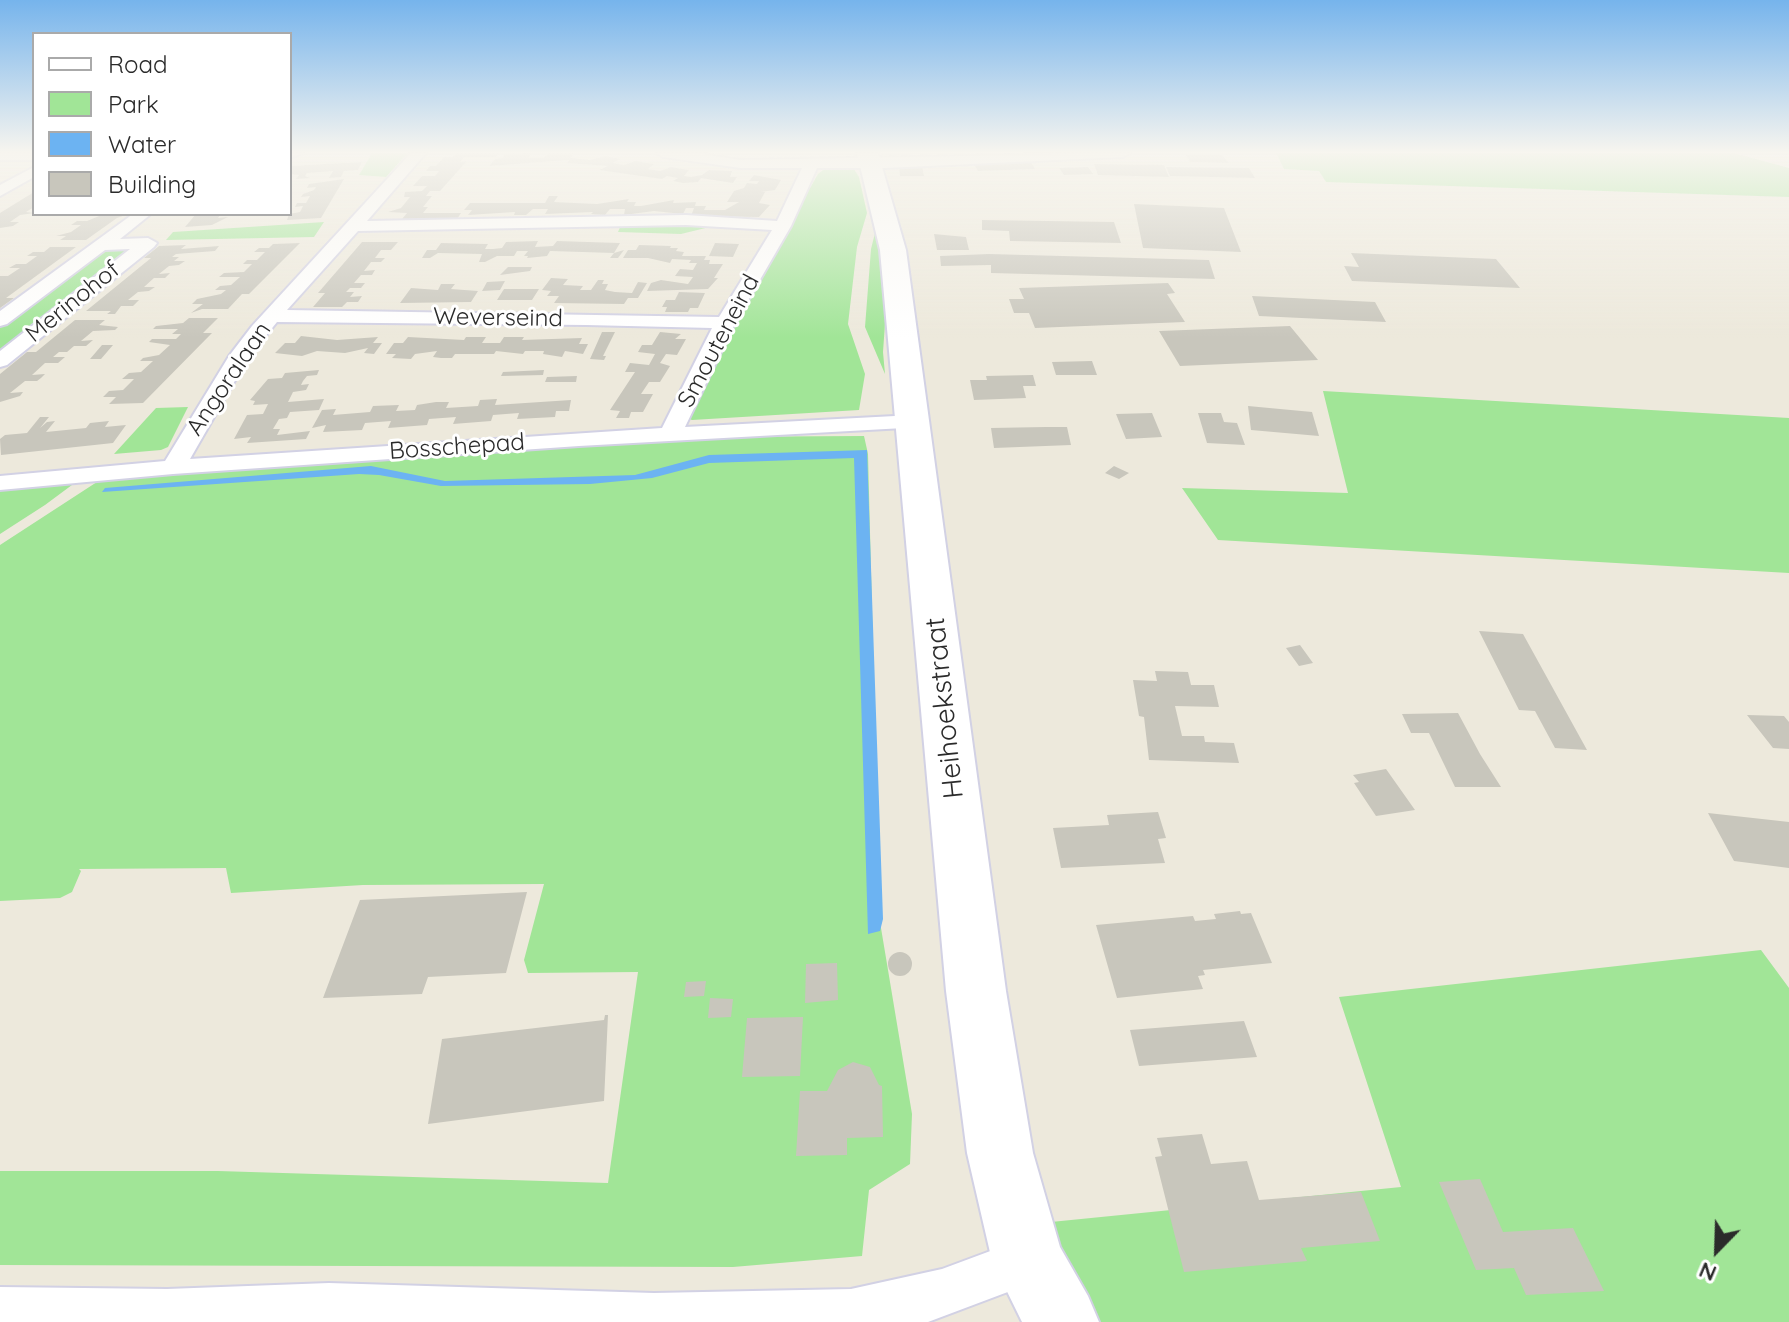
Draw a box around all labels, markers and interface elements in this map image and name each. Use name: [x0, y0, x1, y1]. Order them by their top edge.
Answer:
legend: [32, 32, 292, 216]
text: Road: [108, 49, 168, 79]
text: Park: [108, 89, 159, 119]
text: Water: [108, 129, 176, 159]
text: Building: [108, 169, 196, 199]
street label: Merinohof: [20, 255, 126, 349]
street label: Smouteneind: [672, 270, 766, 412]
street label: Weverseind: [433, 302, 563, 334]
street label: Angoralaan: [181, 317, 277, 441]
street label: Bosschepad: [388, 428, 526, 466]
street label: Heihoekstraat: [919, 616, 971, 800]
north arrow: [1677, 1210, 1757, 1290]
text: N: [1695, 1256, 1721, 1288]

